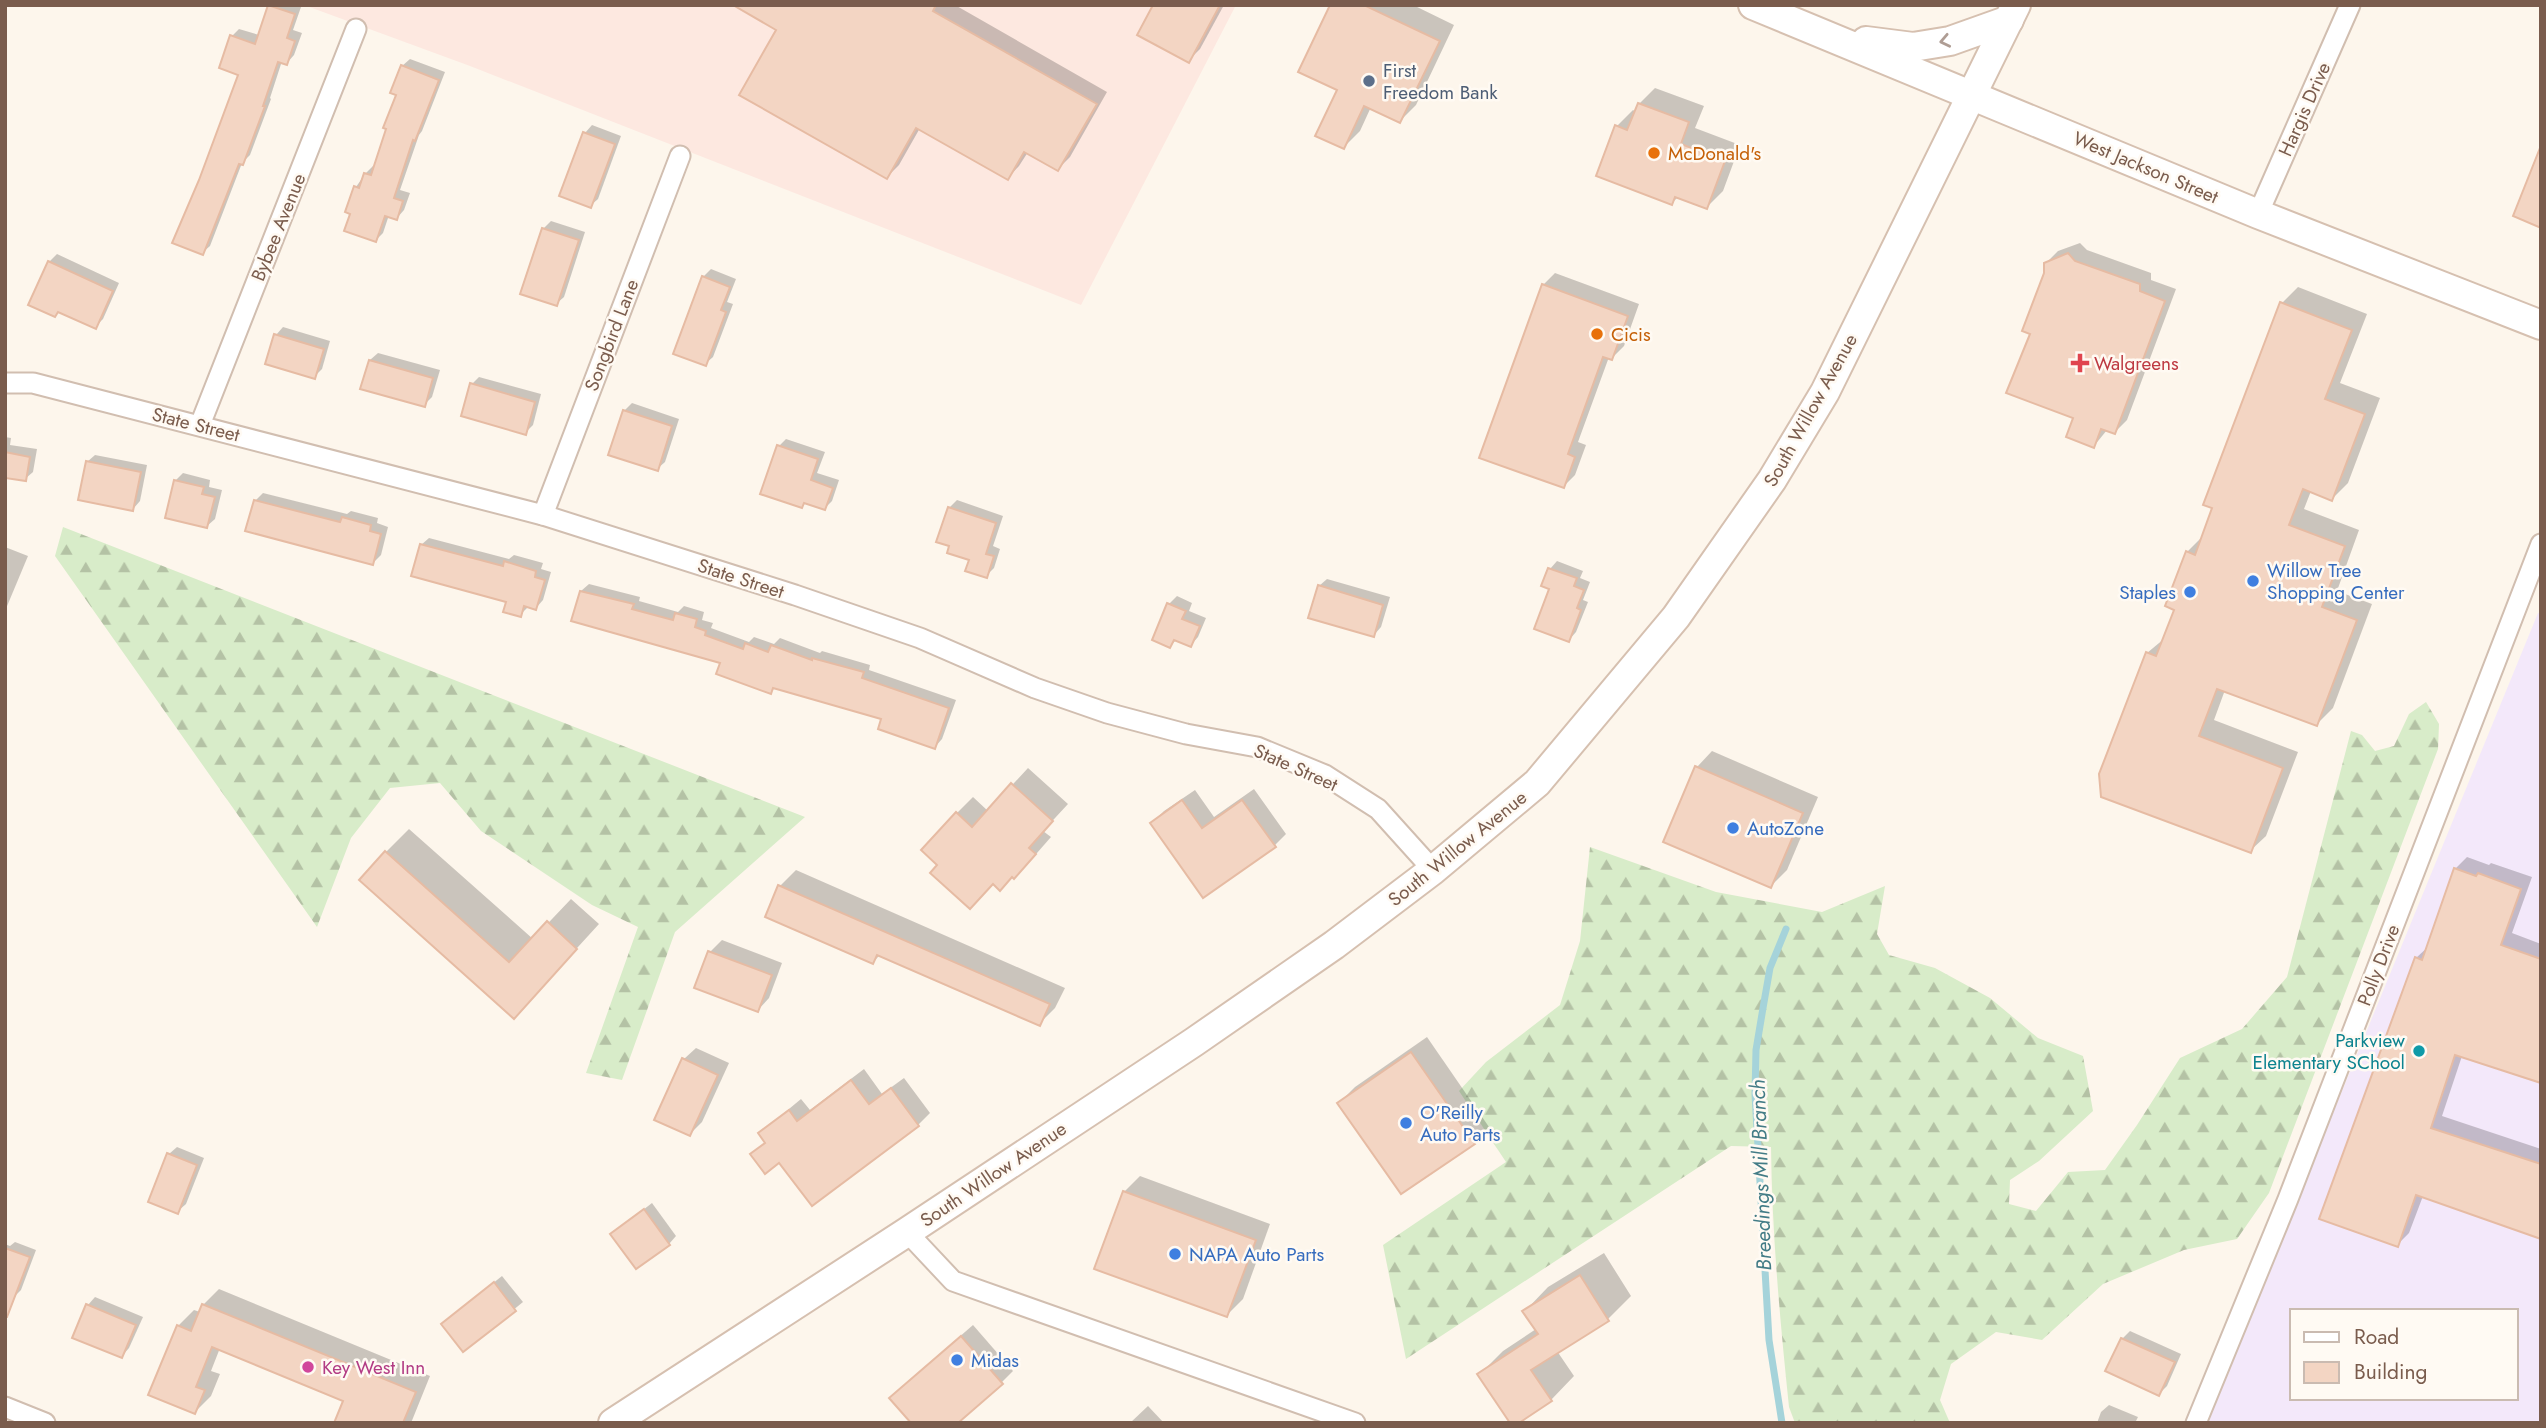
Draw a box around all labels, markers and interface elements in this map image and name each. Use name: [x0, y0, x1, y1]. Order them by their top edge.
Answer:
one-way arrow: [1939, 33, 1951, 48]
place label: First Freedom Bank: [1383, 57, 1498, 106]
street label: Hargis Drive: [2272, 58, 2337, 161]
marker: First Freedom Bank: [1361, 73, 1377, 89]
street label: West Jackson Street: [2069, 125, 2223, 210]
place label: McDonald's: [1668, 140, 1762, 167]
marker: McDonald's: [1646, 145, 1662, 161]
street label: Bybee Avenue: [245, 169, 312, 285]
street label: Songbird Lane: [578, 275, 645, 395]
place label: Cicis: [1611, 321, 1651, 348]
marker: Cicis: [1589, 326, 1605, 342]
street label: South Willow Avenue: [1757, 329, 1864, 492]
place label: Walgreens: [2094, 350, 2179, 377]
marker: Walgreens: [2072, 355, 2088, 371]
street label: State Street: [149, 401, 243, 449]
street label: State Street: [694, 552, 788, 605]
place label: Willow Tree Shopping Center: [2267, 557, 2405, 606]
marker: Willow Tree Shopping Center: [2245, 573, 2261, 589]
place label: Staples: [2119, 579, 2176, 606]
marker: Staples: [2182, 584, 2198, 600]
street label: State Street: [1249, 737, 1343, 798]
street label: South Willow Avenue: [1382, 784, 1533, 913]
place label: AutoZone: [1747, 815, 1824, 842]
marker: AutoZone: [1725, 820, 1741, 836]
street label: Polly Drive: [2351, 920, 2406, 1010]
place label: Parkview Elementary SChool: [2252, 1027, 2405, 1076]
marker: Parkview Elementary SChool: [2411, 1043, 2427, 1059]
water label: Breedings Mill Branch: [1743, 1079, 1779, 1271]
place label: O'Reilly Auto Parts: [1420, 1099, 1501, 1148]
street label: South Willow Avenue: [915, 1115, 1072, 1234]
marker: O'Reilly Auto Parts: [1398, 1115, 1414, 1131]
place label: NAPA Auto Parts: [1189, 1241, 1324, 1268]
marker: NAPA Auto Parts: [1167, 1246, 1183, 1262]
legend: [2290, 1309, 2518, 1400]
text: Road: [2354, 1322, 2399, 1352]
place label: Midas: [971, 1347, 1019, 1374]
marker: Midas: [949, 1352, 965, 1368]
place label: Key West Inn: [322, 1354, 425, 1381]
text: Building: [2354, 1357, 2427, 1387]
marker: Key West Inn: [300, 1359, 316, 1375]

